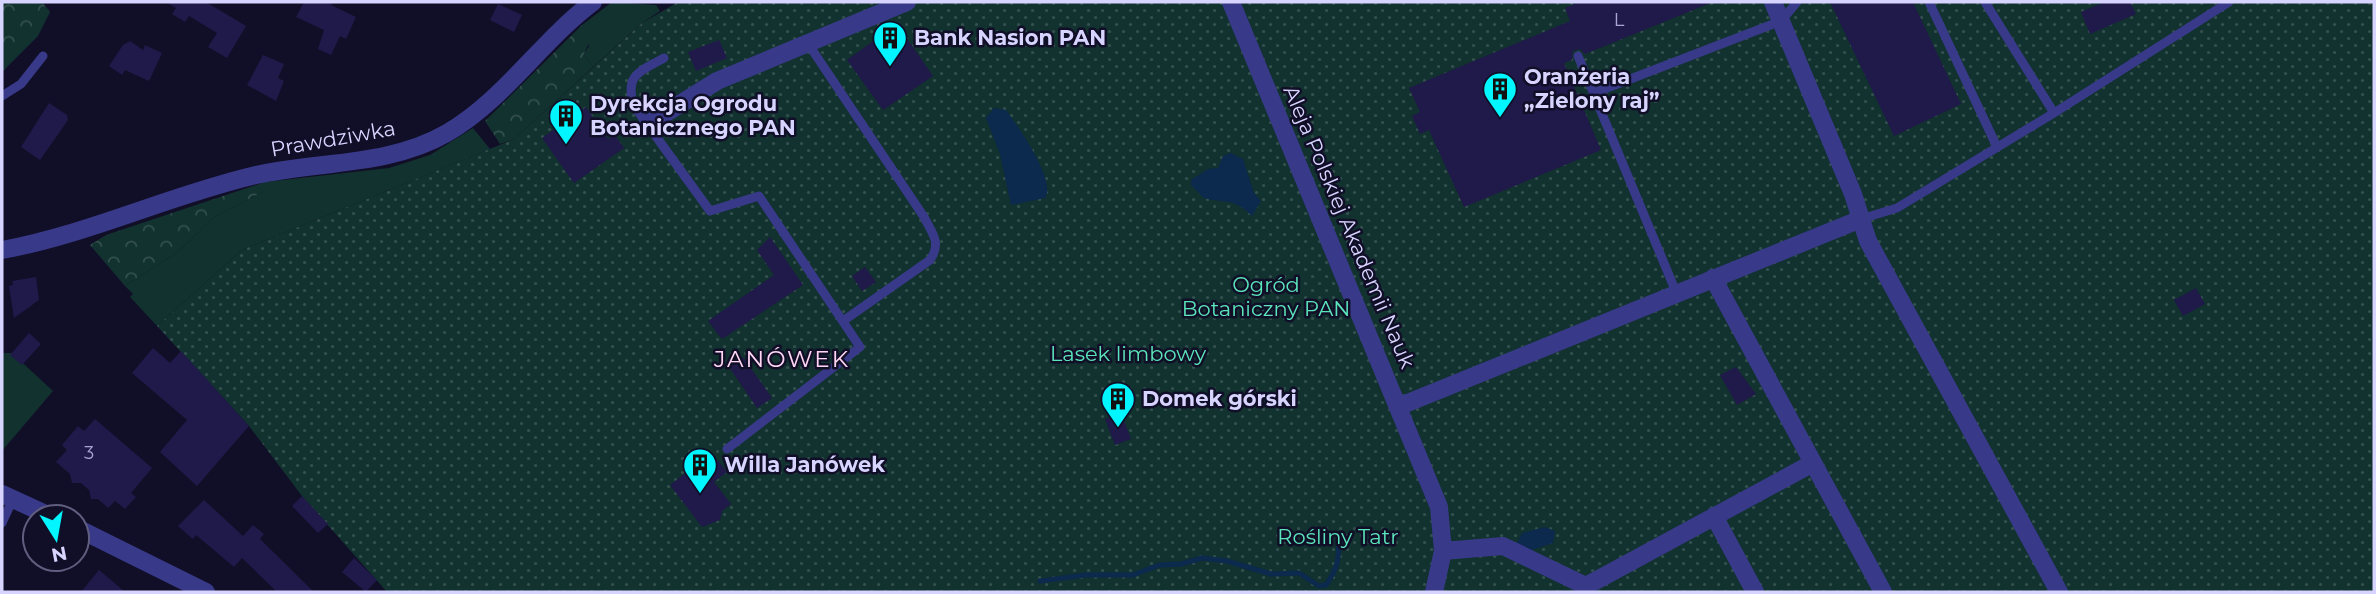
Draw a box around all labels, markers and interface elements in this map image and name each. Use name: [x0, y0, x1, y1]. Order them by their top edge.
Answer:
house number: L: [1614, 9, 1625, 31]
building icon: Bank Nasion PAN: [871, 19, 909, 68]
place label: Bank Nasion PAN: [914, 25, 1106, 50]
place label: Oranżeria „Zielony raj”: [1524, 64, 1659, 113]
building icon: Oranżeria „Zielony raj”: [1481, 70, 1519, 119]
street label: Aleja Polskiej Akademii Nauk: [1278, 82, 1421, 372]
place label: Dyrekcja Ogrodu Botanicznego PAN: [590, 91, 796, 140]
building icon: Dyrekcja Ogrodu Botanicznego PAN: [547, 97, 585, 146]
street label: Prawdziwka: [269, 115, 397, 162]
park label: Ogród Botaniczny PAN: [1182, 272, 1350, 321]
park label: Lasek limbowy: [1050, 341, 1207, 366]
district label: JANÓWEK: [713, 345, 850, 373]
building icon: Domek górski: [1099, 380, 1137, 429]
place label: Domek górski: [1142, 386, 1297, 411]
house number: 3: [84, 442, 94, 464]
building icon: Willa Janówek: [681, 446, 719, 495]
place label: Willa Janówek: [724, 452, 885, 477]
north arrow: [21, 503, 91, 573]
park label: Rośliny Tatr: [1277, 524, 1399, 549]
text: N: [49, 541, 69, 567]

